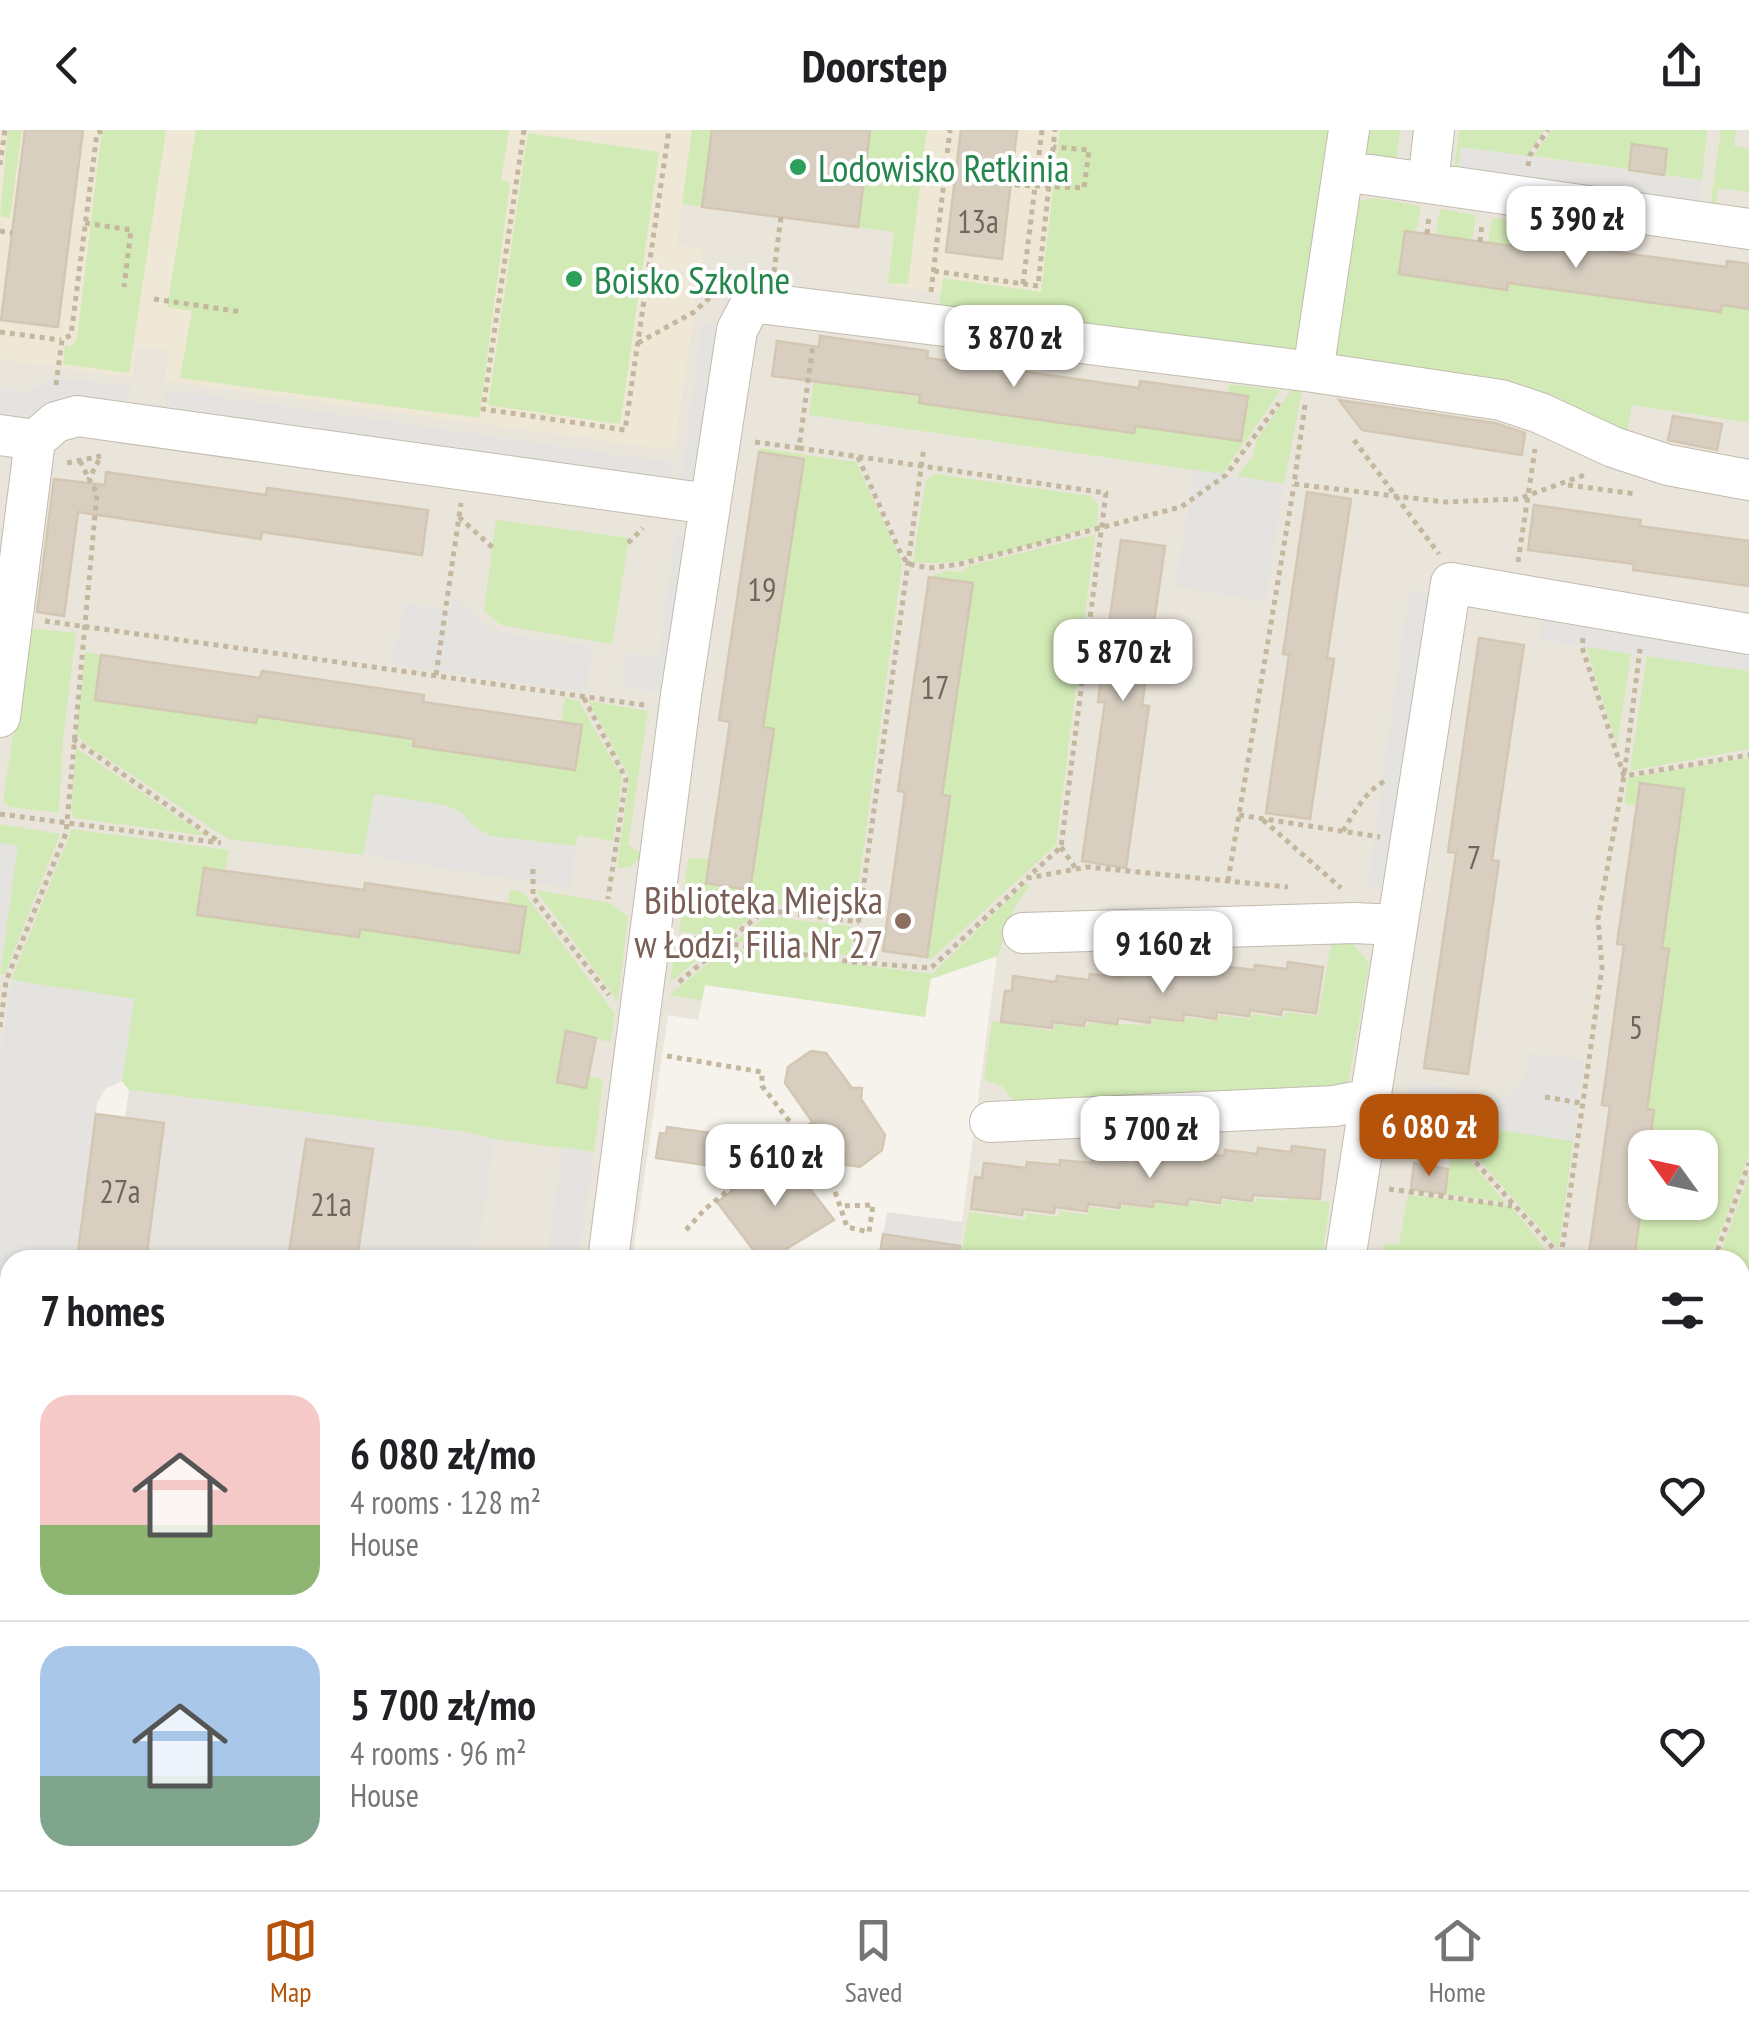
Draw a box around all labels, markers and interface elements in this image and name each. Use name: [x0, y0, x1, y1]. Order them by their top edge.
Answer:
text: Doorstep: [802, 36, 947, 94]
icon: back: [40, 38, 95, 93]
icon: share: [1654, 38, 1709, 93]
place label: Lodowisko Retkinia: [818, 143, 1069, 192]
marker: Lodowisko Retkinia: [787, 156, 809, 178]
pin: 5 390 zł: [1473, 186, 1679, 271]
text: 5 390 zł: [1528, 197, 1624, 239]
house number: 13a: [957, 200, 999, 242]
place label: Boisko Szkolne: [594, 255, 790, 304]
marker: Boisko Szkolne: [563, 268, 585, 290]
pin: 3 870 zł: [911, 305, 1117, 390]
text: 3 870 zł: [966, 316, 1062, 358]
house number: 19: [748, 568, 776, 610]
pin: 5 870 zł: [1020, 619, 1226, 704]
text: 5 870 zł: [1075, 630, 1171, 672]
house number: 17: [921, 666, 949, 708]
house number: 7: [1467, 836, 1481, 878]
place label: Biblioteka Miejska w Łodzi, Filia Nr 27: [634, 875, 883, 968]
marker: Biblioteka Miejska w Łodzi, Filia Nr 27: [892, 910, 914, 932]
pin: 9 160 zł: [1060, 911, 1266, 996]
text: 9 160 zł: [1115, 922, 1211, 964]
house number: 5: [1629, 1006, 1643, 1048]
pin: 6 080 zł: [1326, 1094, 1532, 1179]
pin: 5 700 zł: [1047, 1096, 1253, 1181]
text: 6 080 zł: [1381, 1105, 1477, 1147]
text: 5 700 zł: [1102, 1107, 1198, 1149]
pin: 5 610 zł: [672, 1124, 878, 1209]
north arrow: [1628, 1130, 1718, 1220]
map controls: [1628, 1130, 1718, 1220]
text: 5 610 zł: [727, 1135, 823, 1177]
house number: 27a: [99, 1170, 141, 1212]
house number: 21a: [310, 1183, 352, 1225]
text: 7 homes: [40, 1283, 165, 1338]
icon: filters: [1655, 1283, 1710, 1338]
text: 6 080 zł/mo: [350, 1426, 536, 1481]
icon: home: [120, 1435, 240, 1555]
icon: heart: [1655, 1468, 1710, 1523]
text: 4 rooms · 128 m²: [350, 1481, 541, 1523]
text: House: [350, 1523, 419, 1565]
text: 5 700 zł/mo: [350, 1677, 536, 1732]
icon: home: [120, 1686, 240, 1806]
icon: heart: [1655, 1719, 1710, 1774]
text: 4 rooms · 96 m²: [350, 1732, 527, 1774]
text: House: [350, 1774, 419, 1816]
tab: Map: [263, 1913, 318, 2010]
tab: Saved: [845, 1913, 902, 2010]
tab: Home: [1429, 1913, 1486, 2010]

